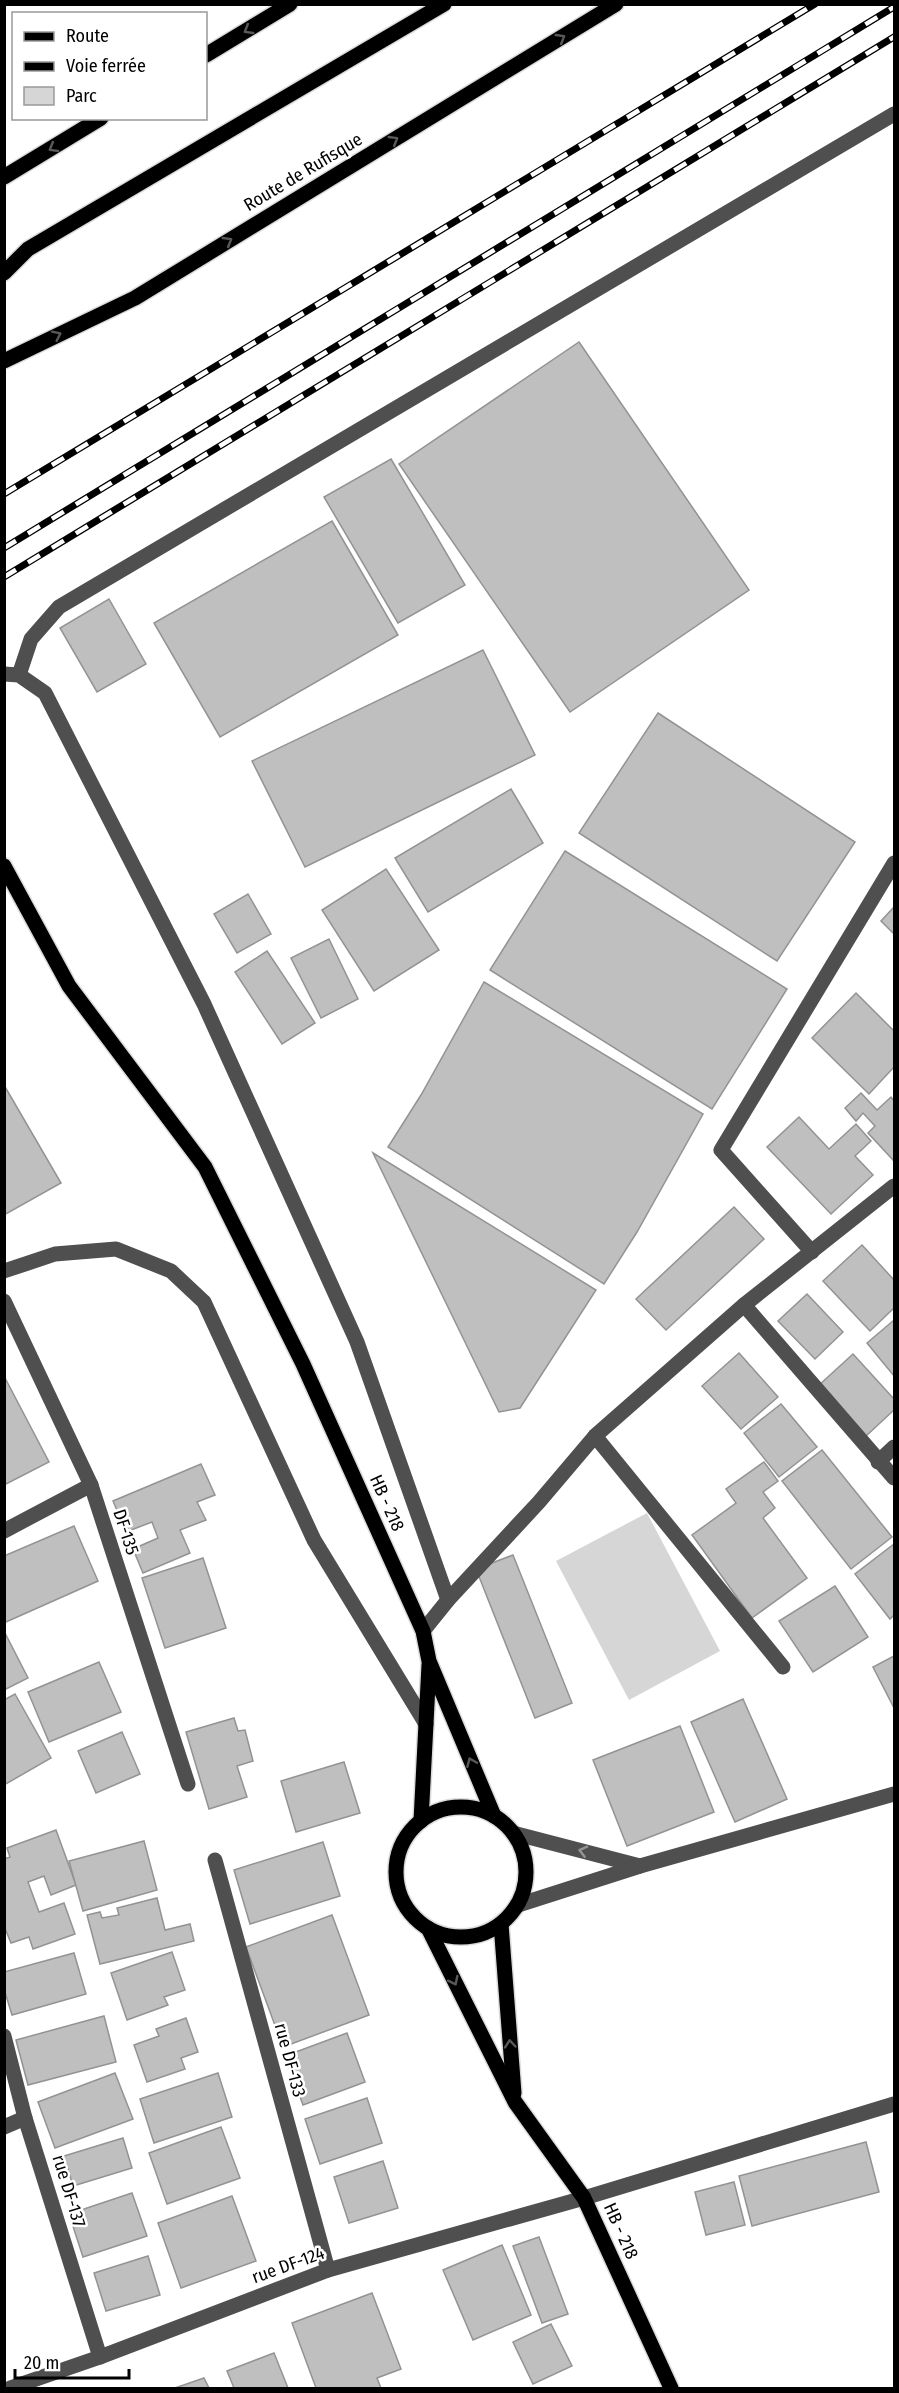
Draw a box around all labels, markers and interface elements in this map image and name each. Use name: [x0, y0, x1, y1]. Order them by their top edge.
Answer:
legend: [12, 12, 207, 120]
one-way arrow: [244, 23, 254, 34]
text: Route: [66, 25, 109, 47]
one-way arrow: [555, 34, 565, 46]
text: Voie ferrée: [66, 55, 146, 77]
text: Parc: [66, 85, 97, 107]
street label: Route de Rufisque: [240, 128, 366, 216]
one-way arrow: [388, 135, 398, 147]
one-way arrow: [49, 140, 59, 152]
one-way arrow: [222, 237, 232, 249]
one-way arrow: [51, 331, 62, 343]
street label: HB - 218: [365, 1471, 409, 1535]
street label: DF-135: [108, 1506, 144, 1558]
one-way arrow: [466, 1757, 478, 1768]
one-way arrow: [578, 1846, 589, 1858]
one-way arrow: [447, 1974, 458, 1985]
street label: rue DF-133: [270, 2021, 310, 2099]
one-way arrow: [504, 2039, 517, 2048]
street label: rue DF-137: [48, 2152, 90, 2230]
street label: HB - 218: [599, 2199, 643, 2263]
street label: rue DF-124: [249, 2242, 328, 2288]
scale bar: [15, 2342, 129, 2380]
text: 20 m: [24, 2352, 59, 2374]

